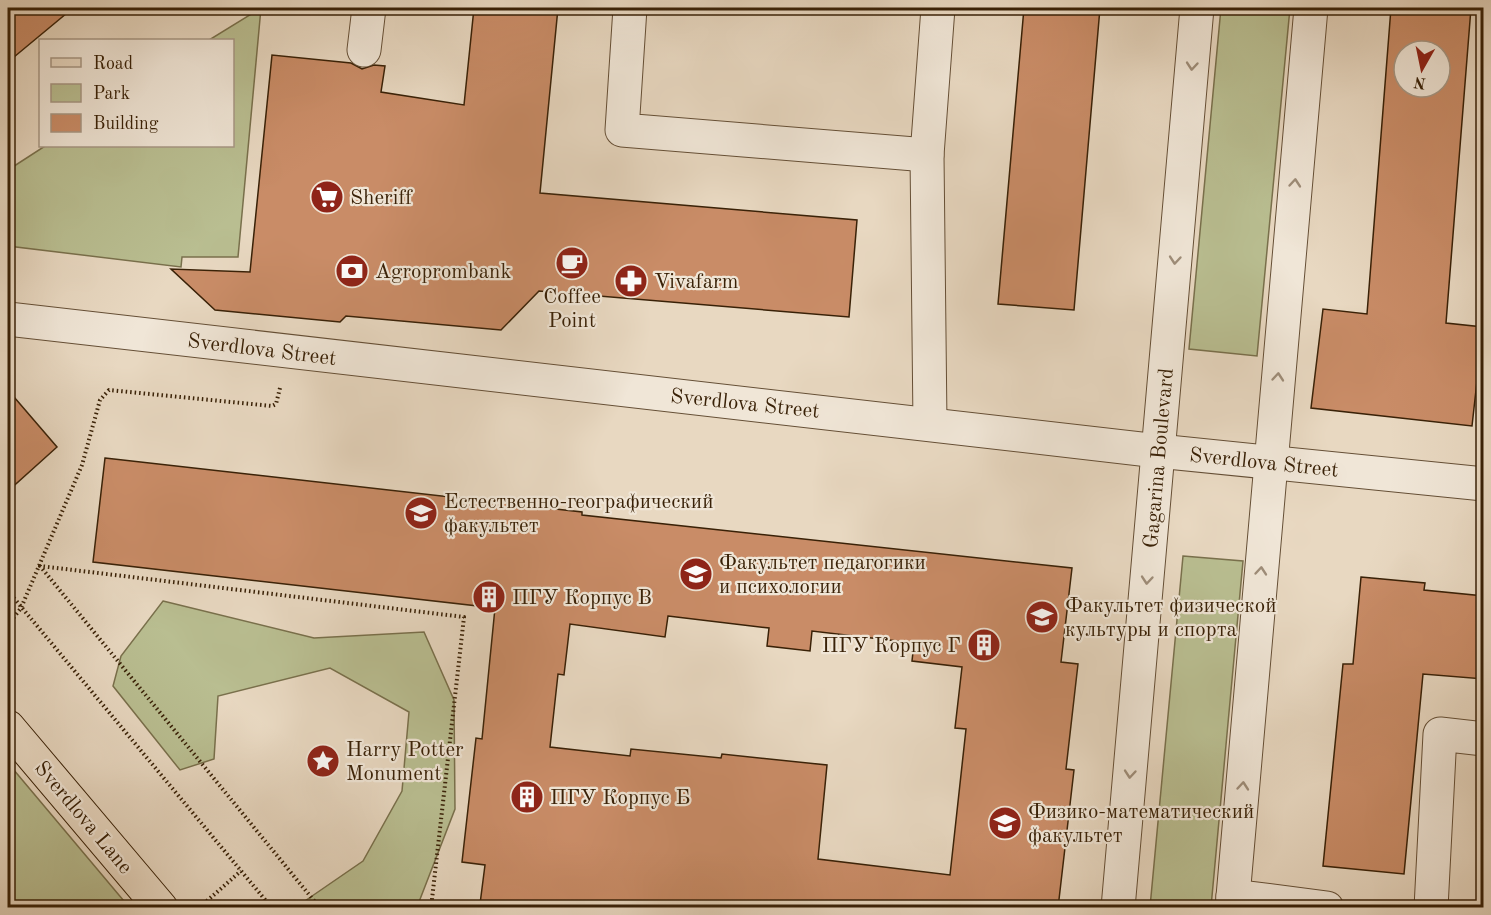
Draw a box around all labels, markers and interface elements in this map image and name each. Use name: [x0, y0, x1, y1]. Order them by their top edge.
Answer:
legend: [39, 39, 234, 147]
north arrow: [1392, 39, 1452, 99]
text: Road: [93, 55, 133, 73]
one-way arrow: [1186, 61, 1199, 70]
text: N: [1412, 73, 1427, 91]
text: Park: [93, 85, 130, 103]
text: Building: [93, 115, 159, 133]
one-way arrow: [1288, 178, 1301, 187]
supermarket icon: Sheriff: [309, 179, 345, 215]
place label: Sheriff: [350, 188, 413, 209]
cafe icon: Coffee Point: [554, 245, 590, 281]
bank icon: Agroprombank: [334, 253, 370, 289]
one-way arrow: [1169, 255, 1182, 265]
place label: Agroprombank: [375, 262, 511, 283]
pharmacy icon: Vivafarm: [613, 263, 649, 299]
place label: Vivafarm: [654, 272, 738, 293]
place label: Coffee Point: [543, 287, 601, 332]
street label: Sverdlova Street: [186, 331, 338, 370]
street label: Gagarina Boulevard: [1141, 367, 1178, 549]
one-way arrow: [1271, 372, 1284, 382]
street label: Sverdlova Street: [669, 386, 821, 423]
street label: Sverdlova Street: [1188, 445, 1340, 482]
place label: Естественно-географический факультет: [444, 492, 713, 537]
school or university icon: Естественно-географический факультет: [403, 495, 439, 531]
place label: Факультет педагогики и психологии: [719, 553, 926, 598]
school or university icon: Факультет педагогики и психологии: [678, 556, 714, 592]
one-way arrow: [1254, 567, 1267, 576]
one-way arrow: [1141, 575, 1154, 584]
building icon: ПГУ Корпус В: [471, 579, 507, 615]
place label: ПГУ Корпус В: [512, 588, 652, 609]
place label: Факультет физической культуры и спорта: [1065, 596, 1276, 641]
school or university icon: Факультет физической культуры и спорта: [1024, 599, 1060, 635]
building icon: ПГУ Корпус Г: [966, 627, 1002, 663]
place label: ПГУ Корпус Г: [822, 636, 961, 657]
place label: Harry Potter Monument: [346, 740, 464, 785]
place icon: Harry Potter Monument: [305, 743, 341, 779]
street label: Sverdlova Lane: [30, 758, 136, 878]
one-way arrow: [1124, 769, 1137, 779]
building icon: ПГУ Корпус Б: [509, 779, 545, 815]
one-way arrow: [1236, 782, 1249, 791]
place label: ПГУ Корпус Б: [550, 788, 690, 809]
place label: Физико-математический факультет: [1028, 802, 1254, 847]
school or university icon: Физико-математический факультет: [987, 805, 1023, 841]

